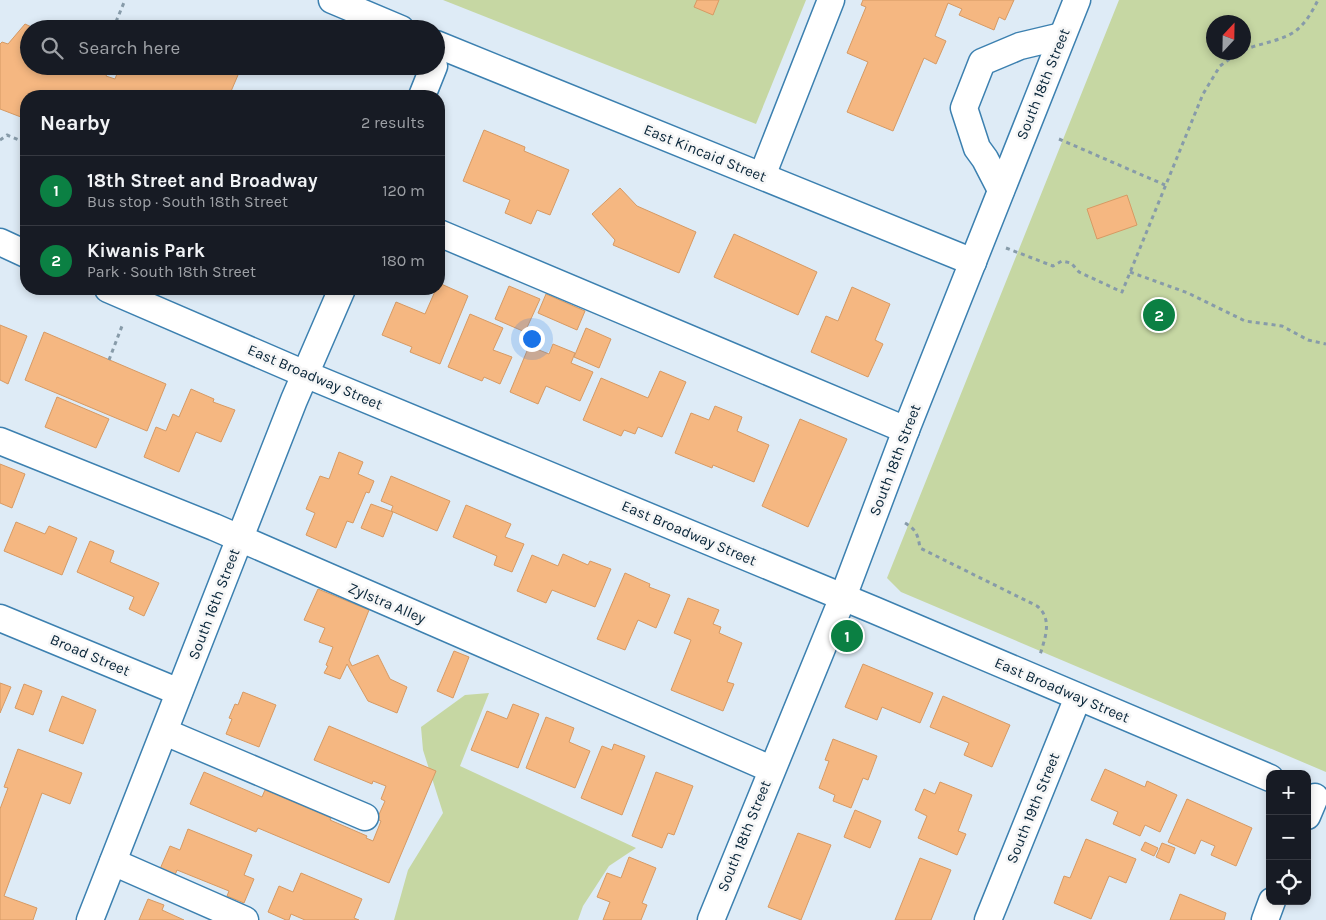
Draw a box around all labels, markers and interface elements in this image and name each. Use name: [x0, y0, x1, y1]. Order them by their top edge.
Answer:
north arrow: [1206, 15, 1251, 60]
search box: [20, 20, 445, 75]
street label: South 18th Street: [1013, 26, 1074, 142]
icon: search: [38, 34, 66, 62]
text: Search here: [78, 37, 180, 59]
text: Nearby: [40, 111, 110, 135]
text: 2 results: [361, 113, 425, 132]
street label: East Kincaid Street: [641, 120, 769, 186]
text: 18th Street and Broadway: [87, 170, 318, 192]
text: 1: [53, 181, 59, 200]
text: 120 m: [382, 181, 425, 200]
text: Bus stop · South 18th Street: [87, 192, 288, 211]
text: Kiwanis Park: [87, 240, 205, 262]
text: 2: [51, 251, 61, 270]
text: 180 m: [382, 251, 425, 270]
text: Park · South 18th Street: [87, 262, 256, 281]
pin: 2: [1143, 296, 1175, 334]
your location: [519, 326, 545, 352]
street label: East Broadway Street: [245, 340, 385, 414]
street label: South 18th Street: [865, 401, 925, 518]
street label: East Broadway Street: [619, 496, 759, 570]
street label: South 16th Street: [185, 546, 244, 662]
street label: Zylstra Alley: [345, 579, 429, 627]
pin: 1: [831, 617, 863, 655]
street label: Broad Street: [47, 630, 133, 680]
street label: East Broadway Street: [992, 653, 1132, 727]
street label: South 19th Street: [1003, 750, 1064, 866]
map controls: [1266, 770, 1311, 905]
button: +: [1266, 770, 1311, 815]
street label: South 18th Street: [714, 778, 775, 894]
button: −: [1266, 815, 1311, 860]
button: locate: [1266, 860, 1311, 905]

